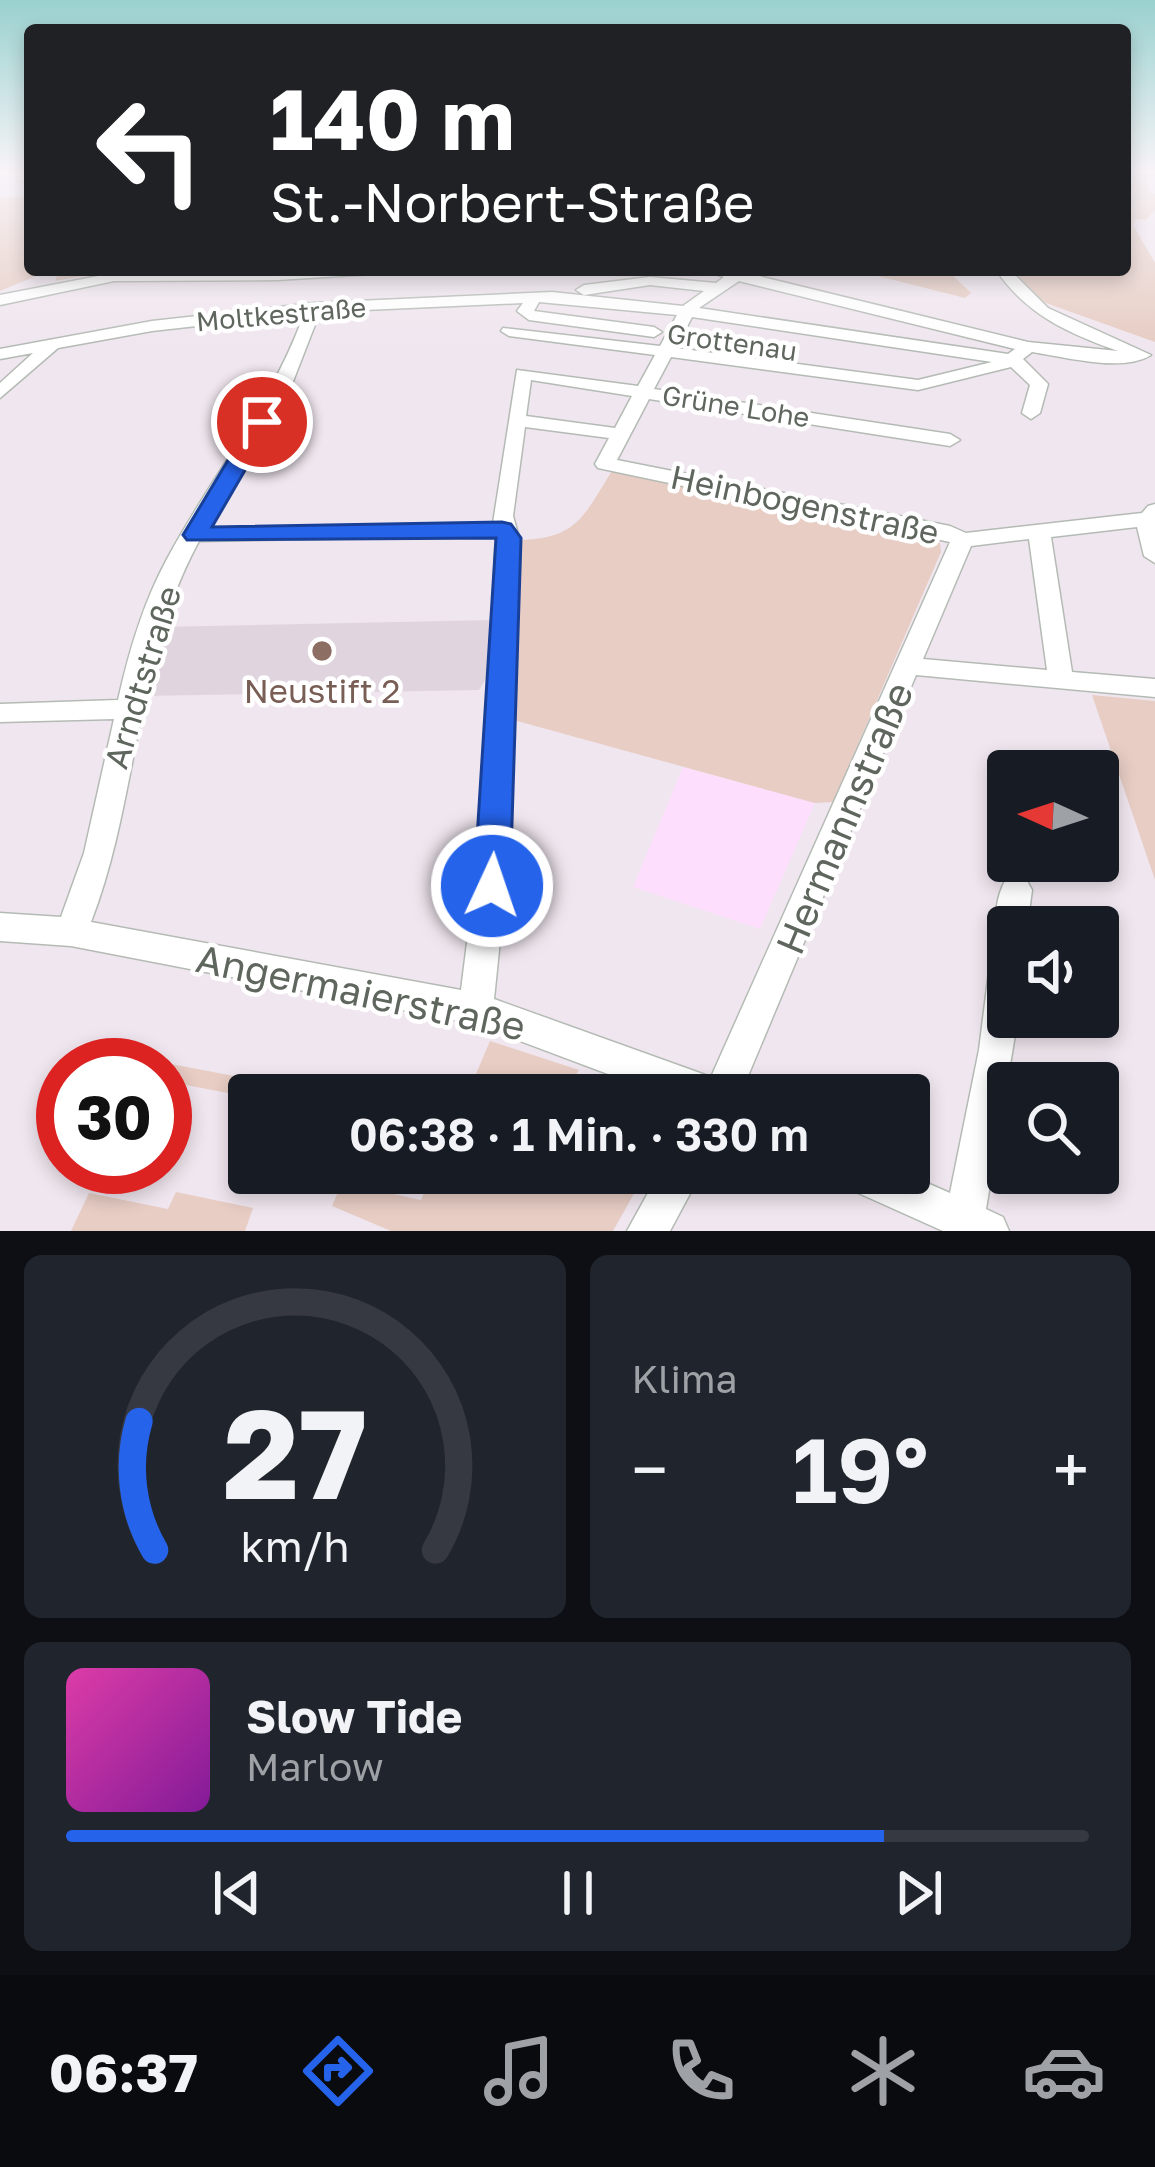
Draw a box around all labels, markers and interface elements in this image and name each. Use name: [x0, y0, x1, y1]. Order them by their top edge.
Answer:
text: 140 m: [270, 68, 515, 168]
icon: left: [72, 72, 228, 228]
text: St.-Norbert-Straße: [270, 169, 754, 234]
street label: Moltkestraße: [195, 291, 367, 337]
street label: Grottenau: [665, 317, 799, 367]
pin: [211, 371, 313, 473]
street label: Grüne Lohe: [660, 379, 812, 433]
icon: arrive: [229, 389, 295, 455]
street label: Heinbogenstraße: [667, 457, 943, 551]
street label: Arndtstraße: [96, 581, 188, 773]
marker: Neustift 2: [309, 638, 335, 664]
place label: Neustift 2: [244, 671, 400, 710]
street label: Hermannstraße: [766, 675, 922, 961]
north arrow: [987, 750, 1119, 882]
map controls: [987, 750, 1119, 1194]
position arrow: [429, 823, 555, 949]
button: sound: [987, 906, 1119, 1038]
street label: Angermaierstraße: [192, 934, 530, 1050]
speed limit sign: 30: [36, 1038, 192, 1194]
button: search: [987, 1062, 1119, 1194]
text: 06:38 · 1 Min. · 330 m: [349, 1107, 809, 1161]
text: Klima: [632, 1355, 738, 1402]
text: 27: [223, 1377, 367, 1526]
text: 19°: [792, 1415, 929, 1523]
text: −: [632, 1429, 668, 1509]
text: +: [1053, 1429, 1089, 1509]
text: km/h: [240, 1519, 349, 1570]
text: Slow Tide: [246, 1689, 462, 1743]
text: Marlow: [246, 1743, 383, 1790]
icon: previous: [204, 1860, 270, 1926]
icon: pause: [545, 1860, 611, 1926]
icon: next: [886, 1860, 952, 1926]
icon: directions: [296, 2029, 380, 2113]
icon: music: [477, 2029, 561, 2113]
icon: phone: [659, 2029, 743, 2113]
icon: climate: [841, 2029, 925, 2113]
icon: car: [1022, 2029, 1106, 2113]
text: 06:37: [49, 2039, 198, 2104]

